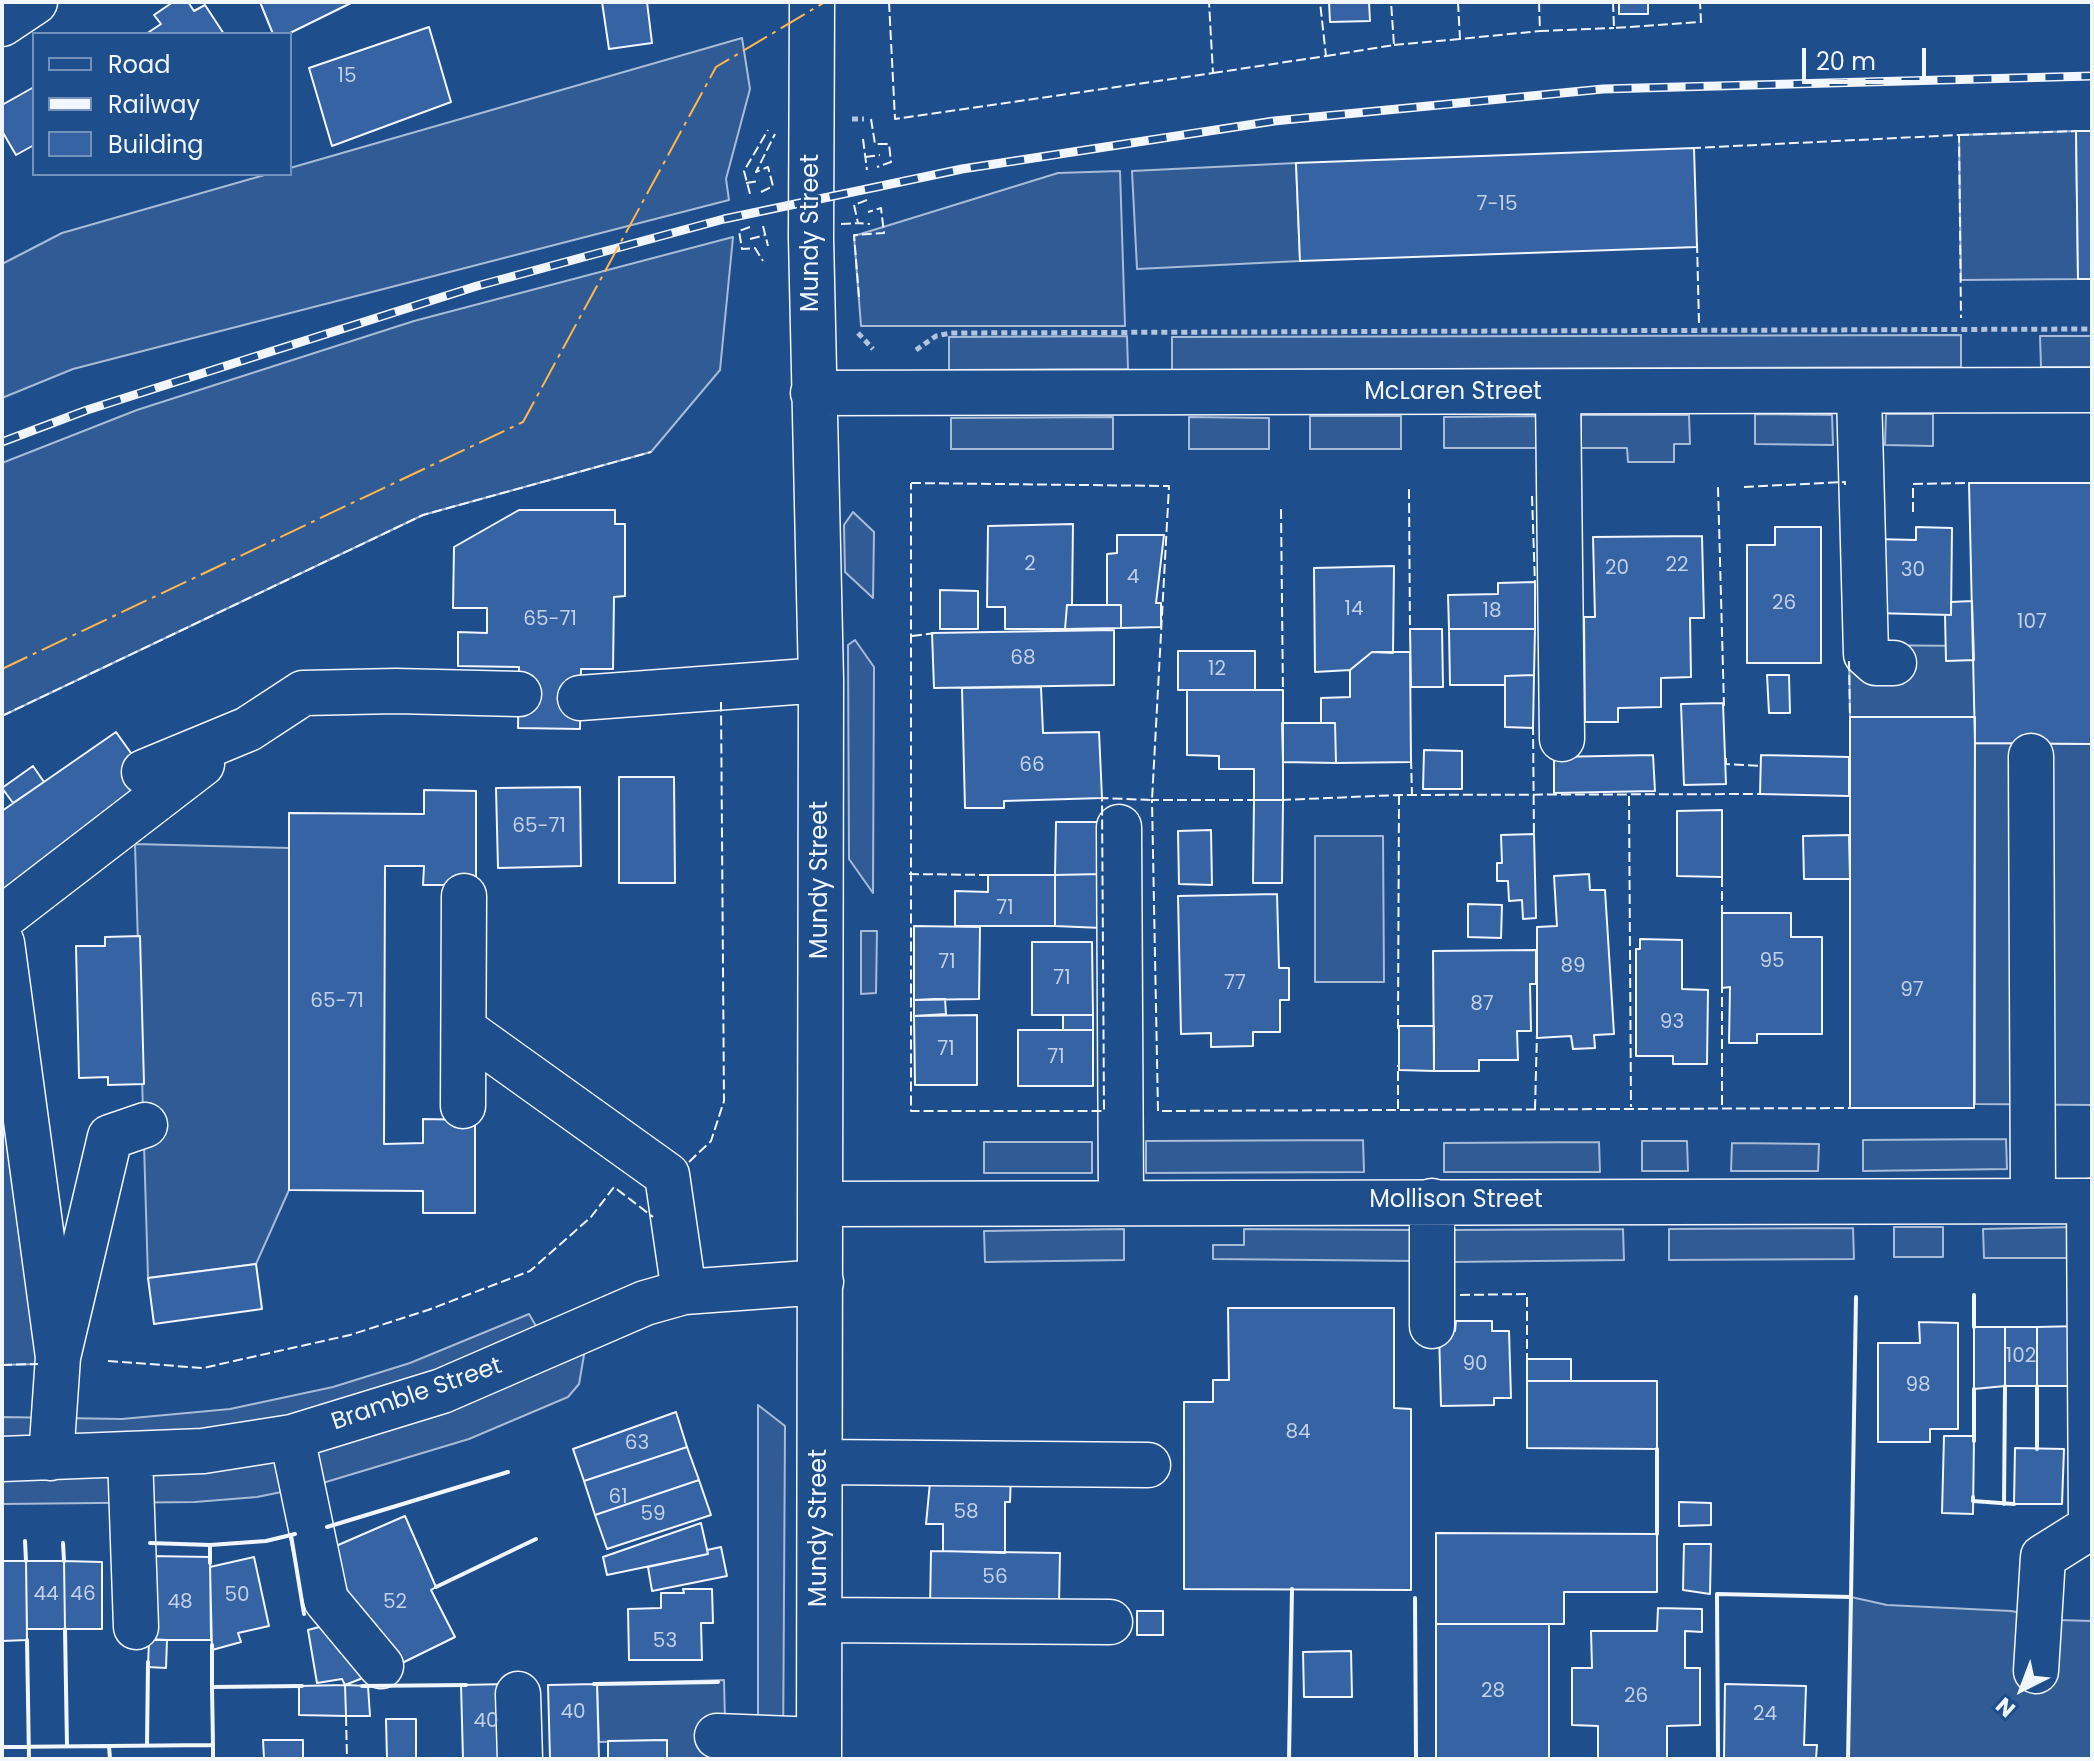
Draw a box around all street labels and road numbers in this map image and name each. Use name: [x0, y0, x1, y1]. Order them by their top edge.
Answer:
street label: Mundy Street: [798, 154, 826, 312]
street label: McLaren Street: [1364, 379, 1542, 407]
street label: Mundy Street: [807, 801, 835, 959]
street label: Mollison Street: [1369, 1187, 1543, 1215]
street label: Bramble Street: [328, 1352, 506, 1438]
street label: Mundy Street: [806, 1449, 834, 1607]

